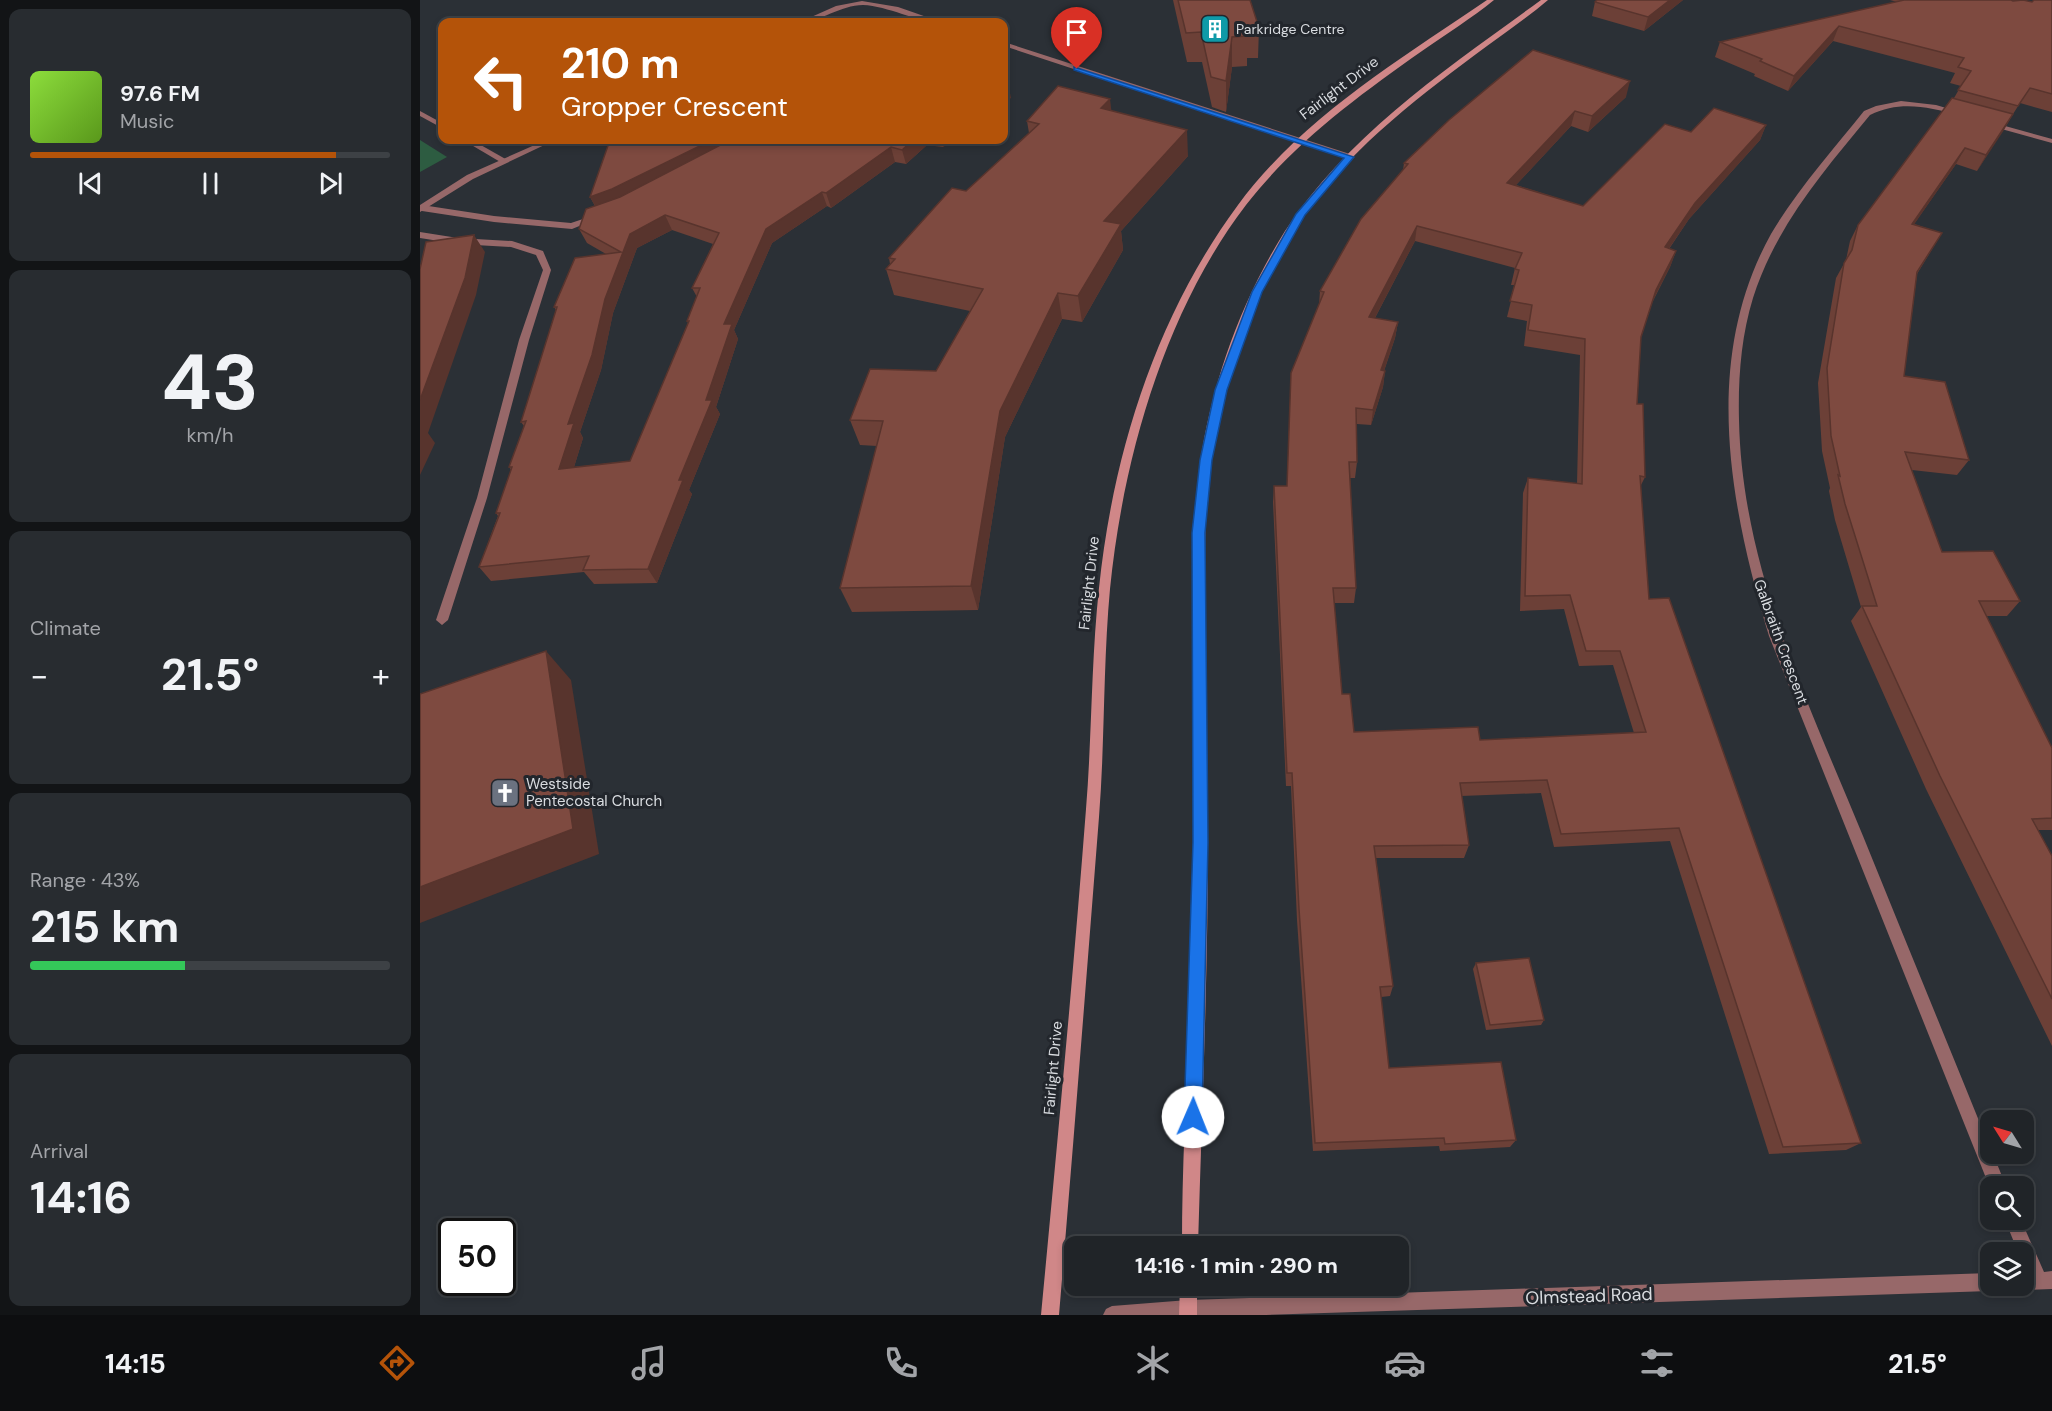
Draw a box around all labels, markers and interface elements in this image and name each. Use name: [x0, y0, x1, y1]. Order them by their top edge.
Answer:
pin: [1051, 7, 1102, 69]
building icon: Parkridge Centre: [1199, 13, 1231, 45]
icon: arrive: [1060, 16, 1093, 49]
place label: Parkridge Centre: [1236, 20, 1345, 38]
text: 210 m: [561, 36, 679, 91]
icon: left: [462, 42, 540, 120]
street label: Fairlight Drive: [1295, 52, 1383, 124]
text: 97.6 FM: [120, 79, 200, 108]
text: Gropper Crescent: [561, 89, 788, 124]
text: Music: [120, 108, 175, 134]
icon: previous: [74, 167, 107, 200]
icon: pause: [194, 167, 227, 200]
icon: next: [314, 167, 347, 200]
text: 43: [161, 332, 259, 433]
text: km/h: [186, 422, 234, 448]
street label: Fairlight Drive: [1074, 535, 1104, 631]
street label: Galbraith Crescent: [1749, 577, 1813, 707]
text: Climate: [30, 615, 101, 641]
text: 21.5°: [161, 645, 259, 704]
text: −: [30, 654, 48, 697]
text: +: [372, 654, 390, 697]
place label: Westside Pentecostal Church: [526, 774, 662, 811]
church icon: Westside Pentecostal Church: [489, 777, 521, 809]
text: Range · 43%: [30, 867, 140, 893]
text: 215 km: [30, 897, 179, 956]
street label: Fairlight Drive: [1039, 1020, 1067, 1116]
position arrow: [1161, 1085, 1225, 1149]
north arrow: [1980, 1110, 2034, 1164]
map controls: [1980, 1110, 2034, 1296]
text: Arrival: [30, 1138, 88, 1164]
text: 14:16: [30, 1168, 132, 1227]
button: search: [1980, 1176, 2034, 1230]
speed limit sign: 50: [438, 1218, 516, 1296]
button: layers: [1980, 1242, 2034, 1296]
text: 14:16 · 1 min · 290 m: [1135, 1251, 1338, 1280]
street label: Olmstead Road: [1525, 1282, 1653, 1310]
icon: directions: [376, 1342, 418, 1384]
icon: music: [628, 1342, 670, 1384]
icon: phone: [880, 1342, 922, 1384]
icon: climate: [1132, 1342, 1174, 1384]
icon: car: [1384, 1342, 1426, 1384]
icon: filters: [1636, 1342, 1678, 1384]
text: 14:15: [105, 1346, 166, 1381]
text: 21.5°: [1888, 1346, 1947, 1381]

